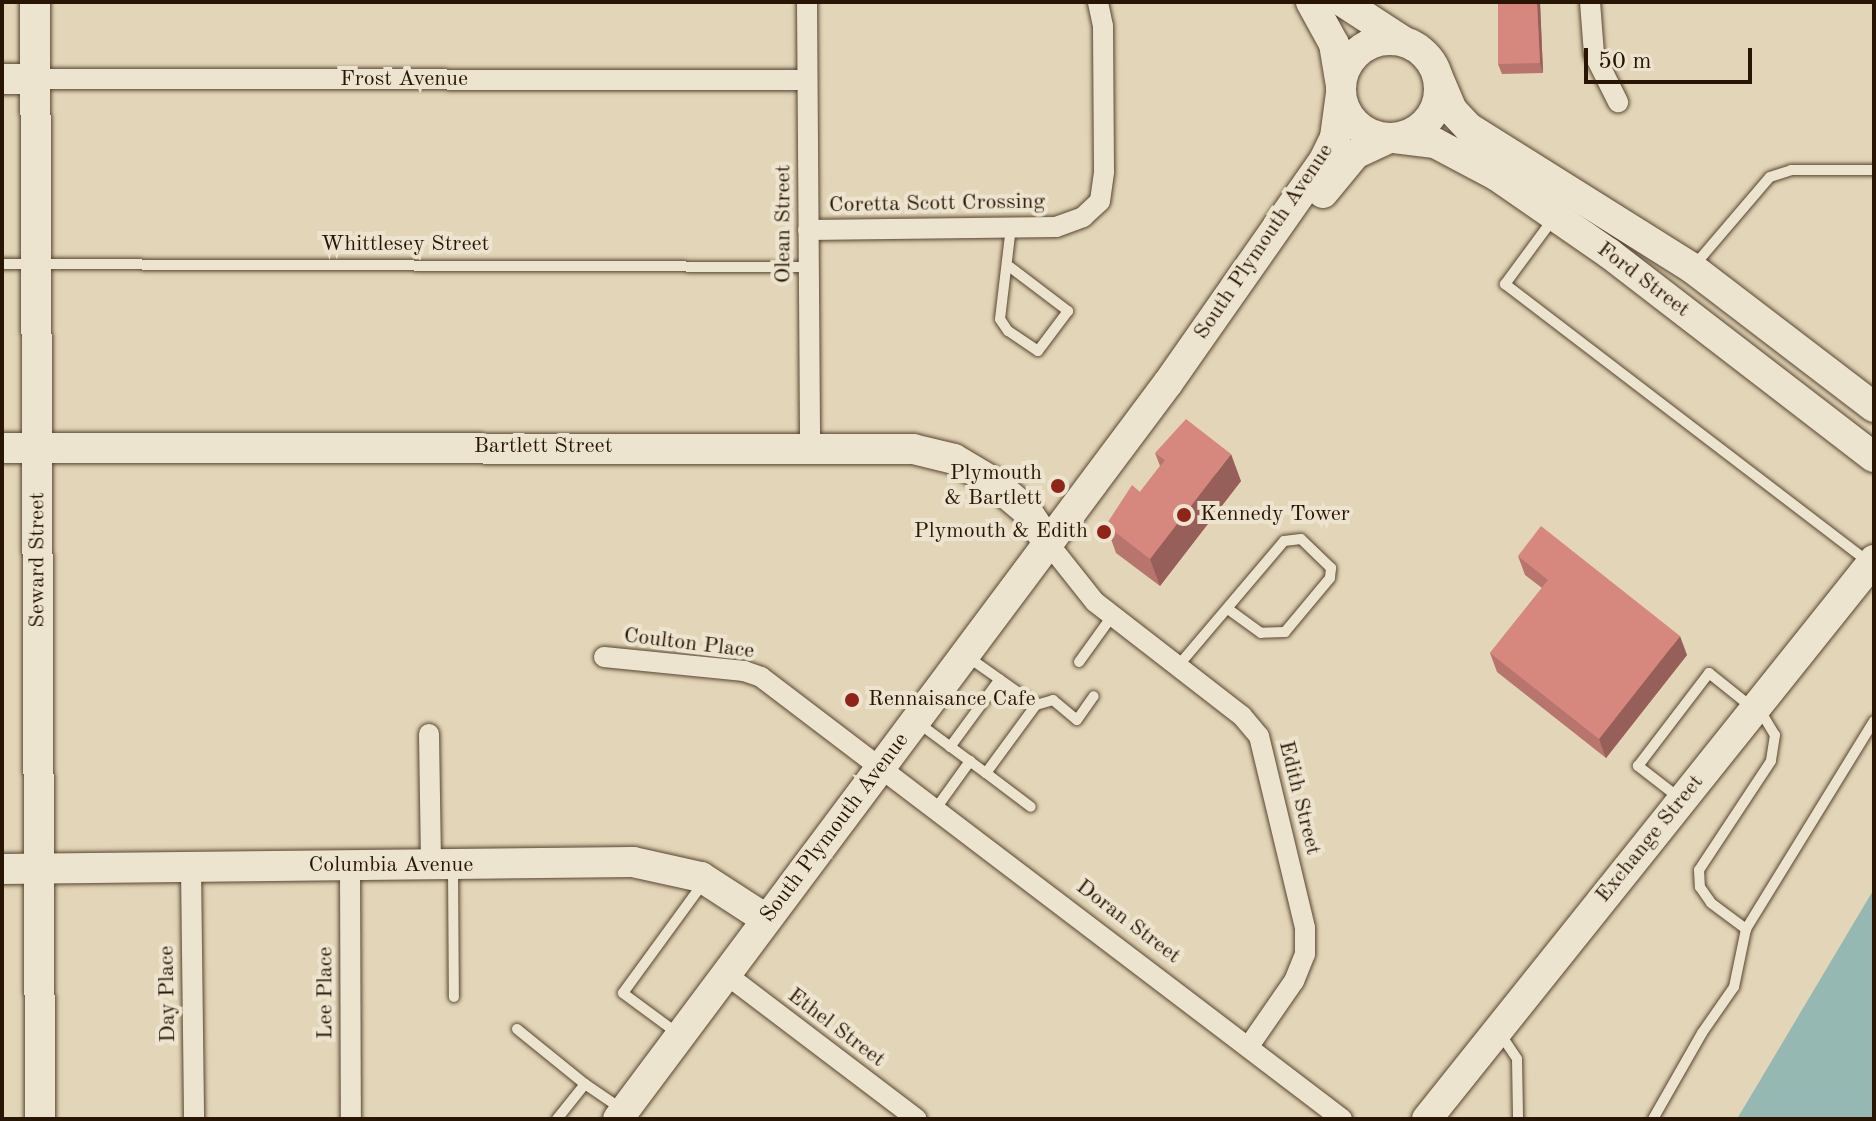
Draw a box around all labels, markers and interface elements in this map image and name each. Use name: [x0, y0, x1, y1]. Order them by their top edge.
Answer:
scale bar: [1588, 32, 1756, 82]
text: 50 m: [1598, 50, 1652, 74]
street label: Frost Avenue: [340, 67, 468, 93]
street label: South Plymouth Avenue: [1189, 139, 1339, 345]
street label: Olean Street: [771, 165, 797, 283]
street label: Coretta Scott Crossing: [829, 189, 1045, 219]
street label: Whittlesey Street: [321, 232, 489, 258]
street label: Ford Street: [1591, 237, 1695, 323]
street label: Bartlett Street: [474, 434, 612, 460]
place label: Plymouth & Bartlett: [944, 460, 1042, 512]
marker: Plymouth & Bartlett: [1049, 477, 1067, 495]
street label: Seward Street: [25, 492, 51, 628]
place label: Kennedy Tower: [1200, 502, 1350, 528]
marker: Kennedy Tower: [1175, 506, 1193, 524]
place label: Plymouth & Edith: [914, 519, 1088, 545]
marker: Plymouth & Edith: [1095, 523, 1113, 541]
street label: Coulton Place: [622, 623, 756, 665]
place label: Rennaisance Cafe: [868, 687, 1036, 713]
marker: Rennaisance Cafe: [843, 691, 861, 709]
street label: South Plymouth Avenue: [755, 728, 915, 928]
street label: Edith Street: [1272, 738, 1326, 858]
street label: Exchange Street: [1590, 770, 1710, 908]
street label: Columbia Avenue: [309, 853, 473, 879]
street label: Doran Street: [1070, 874, 1186, 970]
street label: Day Place: [154, 945, 182, 1043]
street label: Lee Place: [313, 947, 339, 1039]
street label: Ethel Street: [782, 983, 890, 1073]

